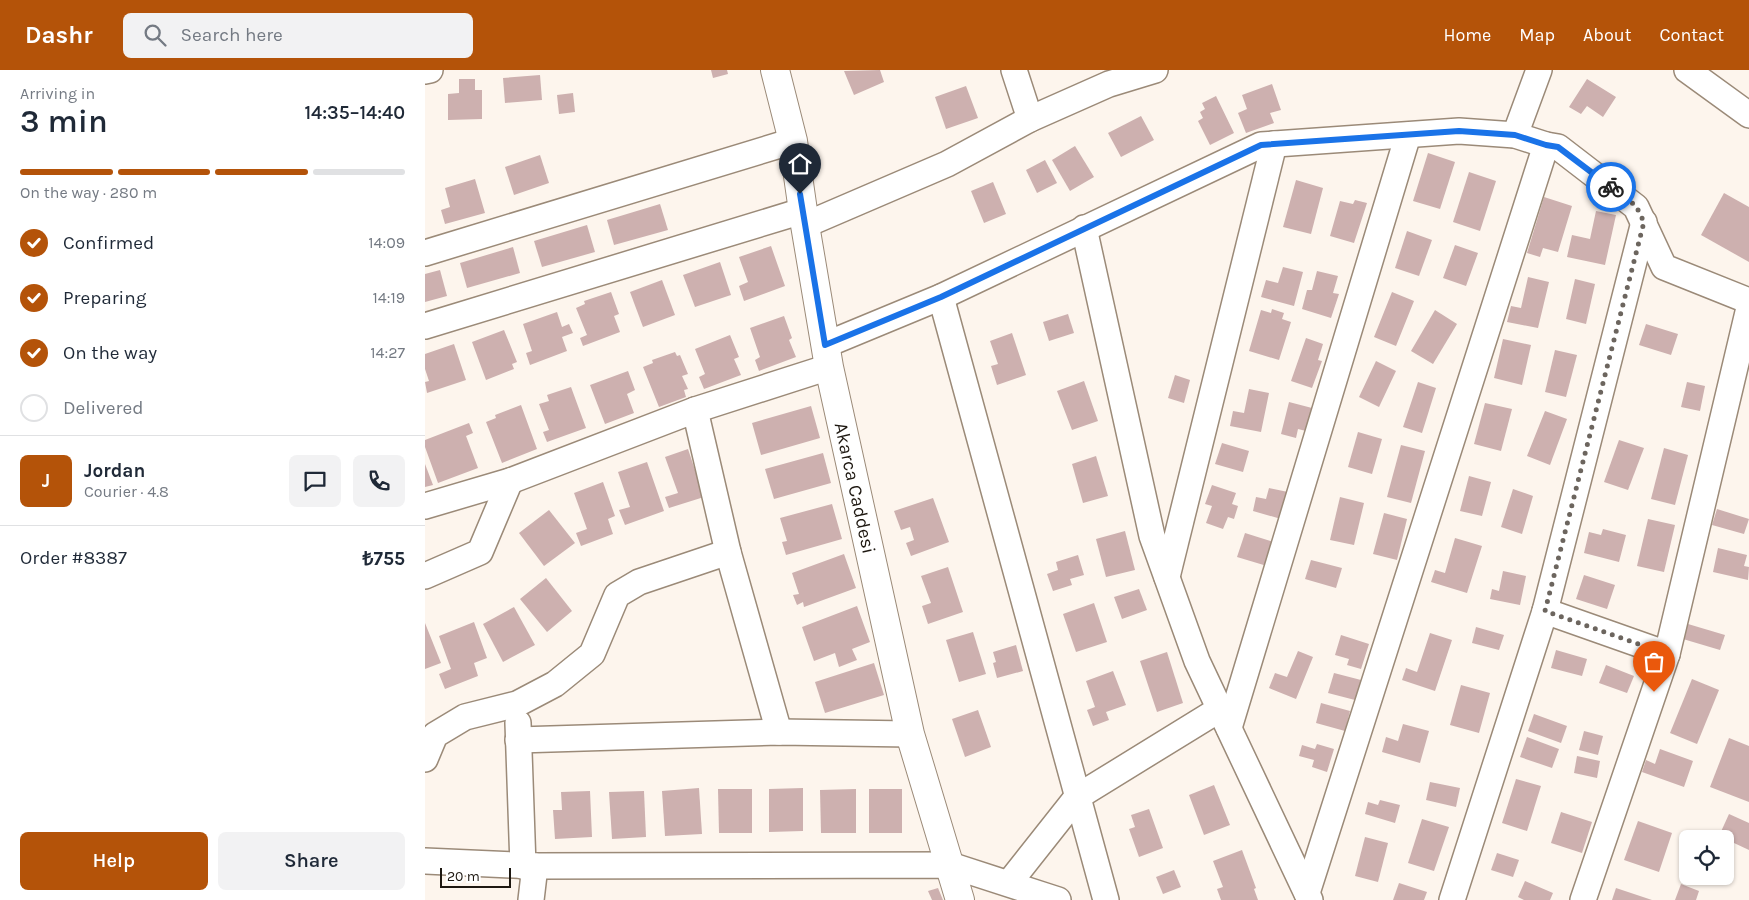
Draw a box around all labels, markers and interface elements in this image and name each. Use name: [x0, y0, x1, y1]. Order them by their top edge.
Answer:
search box: [123, 13, 473, 58]
text: Dashr: [25, 21, 93, 49]
icon: search: [141, 21, 169, 49]
text: Search here: [181, 24, 283, 46]
text: Home: [1443, 24, 1491, 46]
text: Map: [1519, 24, 1555, 46]
text: About: [1583, 24, 1632, 46]
text: Contact: [1660, 24, 1724, 46]
text: Arriving in: [20, 84, 95, 103]
text: 14:35–14:40: [304, 102, 405, 124]
text: 3 min: [20, 103, 108, 140]
pin: [779, 143, 821, 194]
icon: home: [786, 150, 814, 178]
courier: [1586, 162, 1636, 212]
icon: bike: [1597, 173, 1625, 201]
text: On the way · 280 m: [20, 183, 157, 202]
icon: check: [20, 229, 48, 257]
text: Confirmed: [63, 232, 154, 254]
text: 14:09: [368, 233, 405, 252]
icon: check: [20, 284, 48, 312]
text: Preparing: [63, 287, 146, 309]
text: 14:19: [373, 288, 405, 307]
icon: check: [20, 339, 48, 367]
text: On the way: [63, 342, 157, 364]
text: 14:27: [370, 343, 405, 362]
text: Delivered: [63, 397, 143, 419]
street label: Akarca Caddesi: [830, 420, 880, 556]
button: chat: [289, 455, 341, 507]
button: phone: [353, 455, 405, 507]
text: Jordan: [84, 460, 145, 482]
text: J: [42, 470, 50, 492]
text: Courier · 4.8: [84, 482, 169, 501]
text: Order #8387: [20, 547, 127, 569]
text: ₺755: [363, 548, 405, 570]
pin: [1633, 641, 1675, 692]
icon: bag: [1640, 648, 1668, 676]
map controls: [1679, 830, 1734, 885]
button: locate: [1679, 830, 1734, 885]
button: Help: [20, 832, 208, 890]
button: Share: [218, 832, 405, 890]
scale bar: [440, 865, 511, 888]
text: 20 m: [447, 868, 480, 885]

